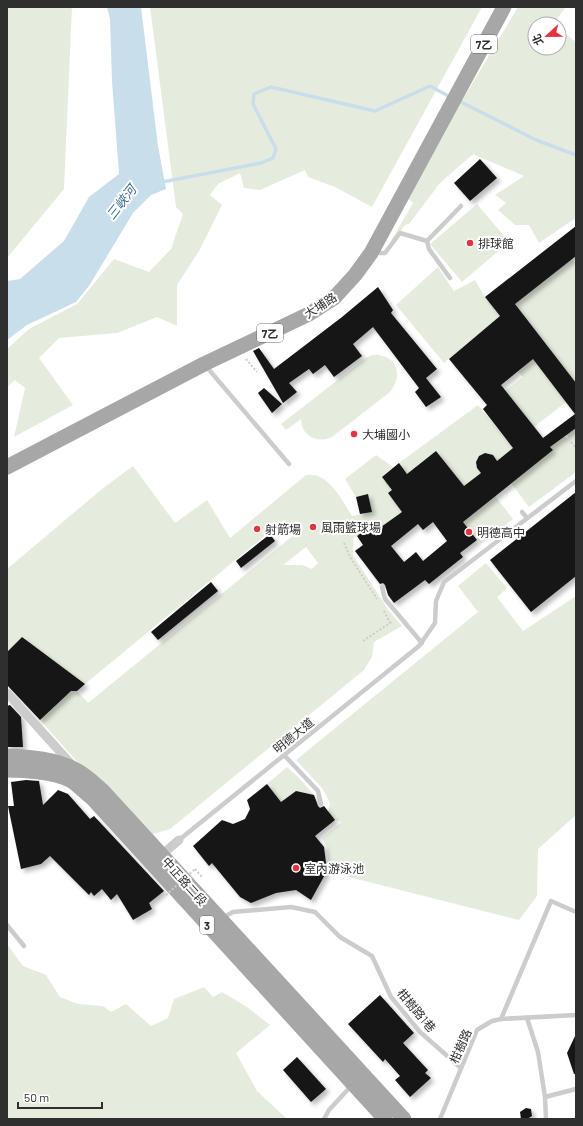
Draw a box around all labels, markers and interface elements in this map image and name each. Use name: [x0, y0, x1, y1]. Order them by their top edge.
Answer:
north arrow: [527, 16, 567, 56]
text: 北: [529, 32, 545, 47]
road number: 7乙: [471, 35, 497, 53]
water label: 三峽河: [103, 179, 141, 222]
place label: 排球館: [478, 236, 514, 250]
marker: 排球館: [465, 238, 475, 248]
street label: 大埔路: [301, 289, 339, 321]
road number: 7乙: [257, 324, 283, 342]
place label: 大埔國小: [362, 427, 410, 441]
marker: 大埔國小: [349, 429, 359, 439]
place label: 風雨籃球場: [321, 520, 381, 534]
place label: 射箭場: [265, 522, 301, 536]
marker: 風雨籃球場: [308, 522, 318, 532]
marker: 射箭場: [252, 524, 262, 534]
place label: 明德高中: [477, 525, 525, 539]
marker: 明德高中: [464, 527, 474, 537]
street label: 明德大道: [270, 714, 316, 756]
street label: 中正路二段: [160, 854, 210, 908]
place label: 室內游泳池: [304, 861, 364, 875]
marker: 室內游泳池: [291, 863, 301, 873]
road number: 3: [200, 916, 214, 934]
street label: 柑樹路1巷: [395, 986, 439, 1034]
street label: 柑樹路: [446, 1027, 474, 1065]
scale bar: [18, 1084, 102, 1110]
text: 50 m: [24, 1090, 49, 1104]

